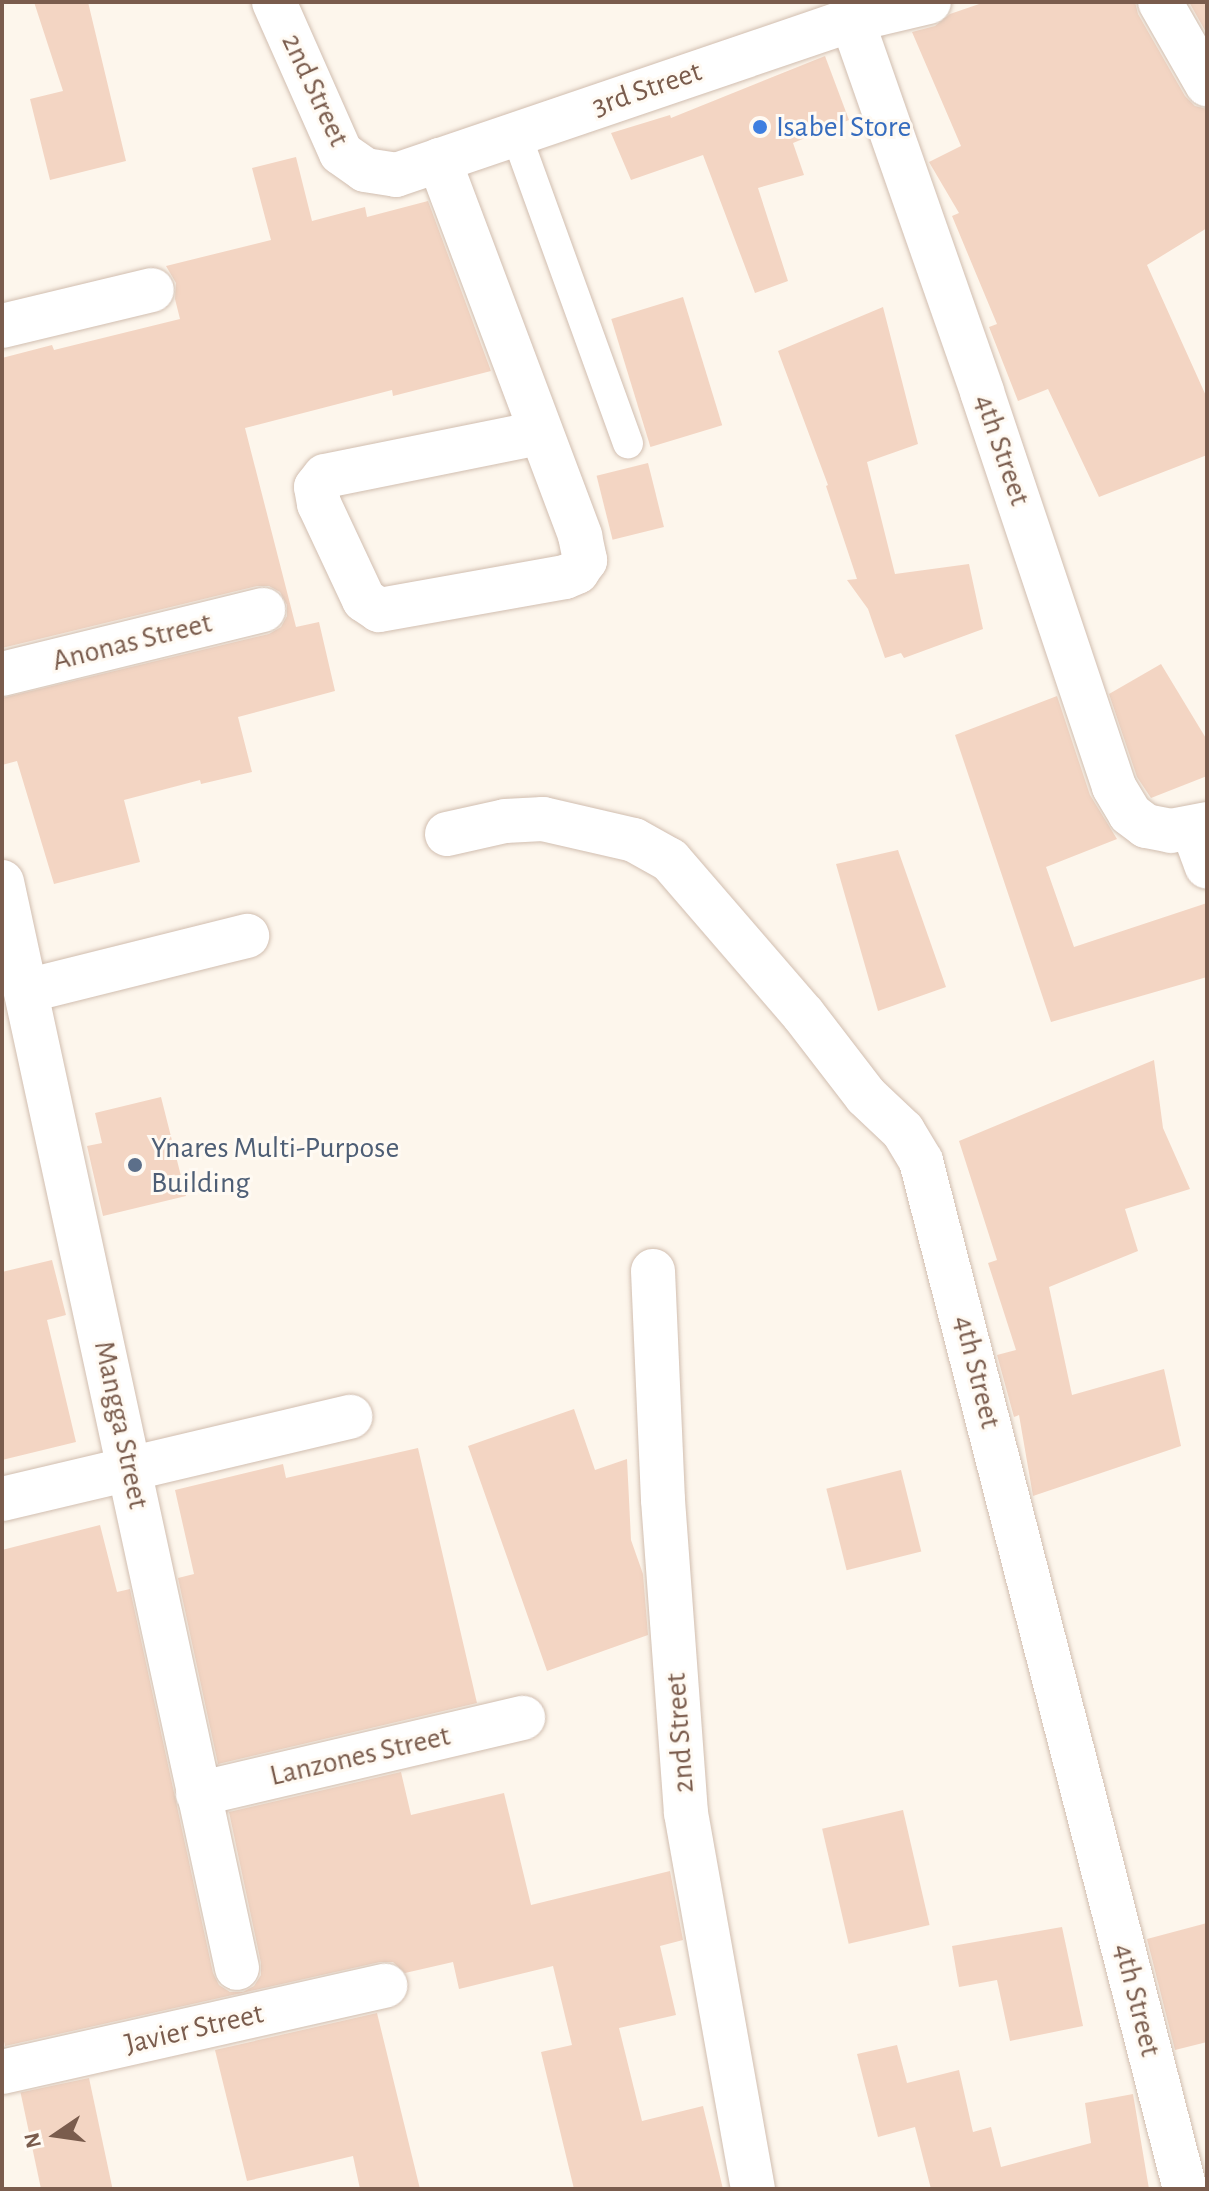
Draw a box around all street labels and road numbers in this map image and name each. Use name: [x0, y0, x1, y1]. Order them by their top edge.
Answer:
street label: 2nd Street: [273, 28, 357, 152]
street label: 3rd Street: [588, 54, 706, 124]
street label: 4th Street: [966, 390, 1038, 510]
street label: Anonas Street: [49, 605, 215, 679]
street label: 4th Street: [946, 1312, 1008, 1432]
street label: Mangga Street: [86, 1338, 156, 1512]
street label: 2nd Street: [658, 1672, 702, 1794]
street label: Lanzones Street: [266, 1718, 454, 1794]
street label: 4th Street: [1106, 1940, 1168, 2060]
street label: Javier Street: [121, 1996, 267, 2062]

